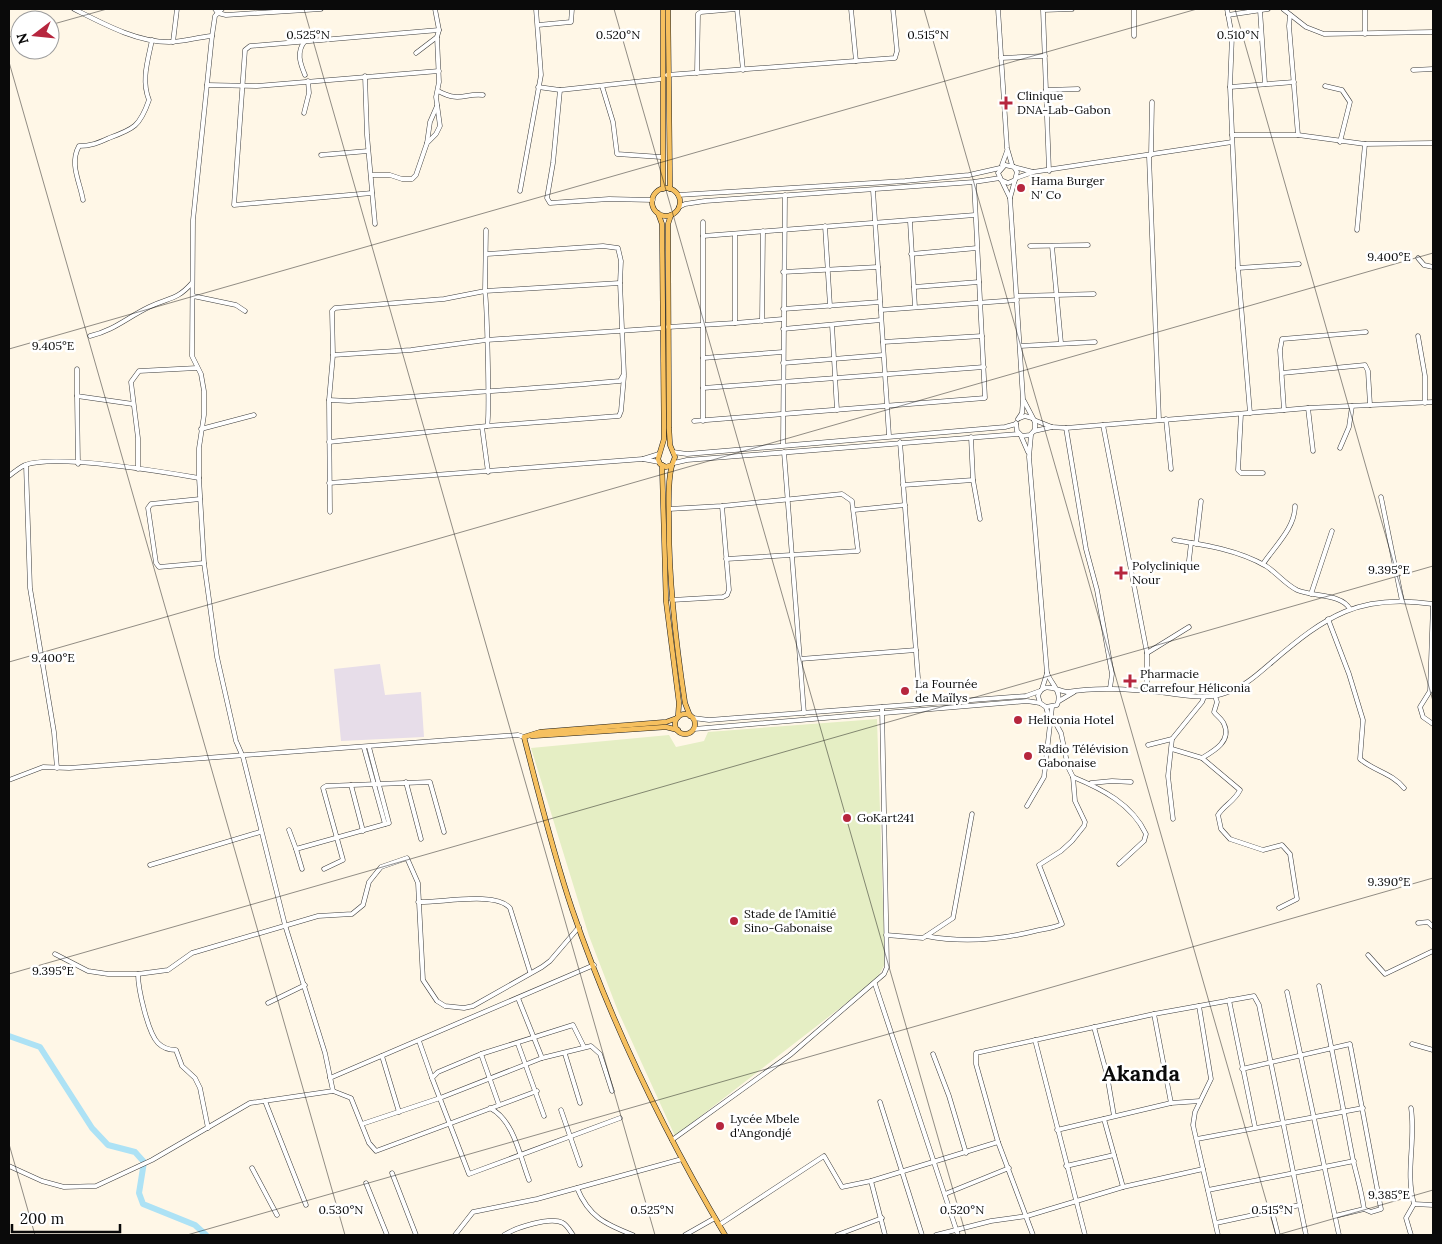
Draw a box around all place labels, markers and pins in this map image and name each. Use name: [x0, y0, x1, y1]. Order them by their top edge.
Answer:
place label: Clinique DNA-Lab-Gabon: [1017, 88, 1111, 117]
marker: Clinique DNA-Lab-Gabon: [999, 96, 1013, 110]
place label: Hama Burger N' Co: [1031, 173, 1105, 202]
marker: Hama Burger N' Co: [1015, 182, 1027, 194]
place label: Polyclinique Nour: [1132, 558, 1200, 587]
marker: Polyclinique Nour: [1114, 566, 1128, 580]
place label: Pharmacie Carrefour Héliconia: [1140, 666, 1250, 695]
marker: Pharmacie Carrefour Héliconia: [1124, 675, 1136, 687]
place label: La Fournée de Maïlys: [915, 676, 978, 705]
marker: La Fournée de Maïlys: [899, 685, 911, 697]
place label: Heliconia Hotel: [1028, 712, 1114, 727]
marker: Heliconia Hotel: [1012, 714, 1024, 726]
place label: Radio Télévision Gabonaise: [1038, 741, 1128, 770]
marker: Radio Télévision Gabonaise: [1022, 750, 1034, 762]
place label: GoKart241: [857, 810, 914, 825]
marker: GoKart241: [841, 812, 853, 824]
place label: Stade de l’Amitié Sino-Gabonaise: [744, 906, 837, 935]
marker: Stade de l’Amitié Sino-Gabonaise: [728, 915, 740, 927]
place label: Lycée Mbele d'Angondjé: [730, 1111, 800, 1140]
marker: Lycée Mbele d'Angondjé: [714, 1120, 726, 1132]

